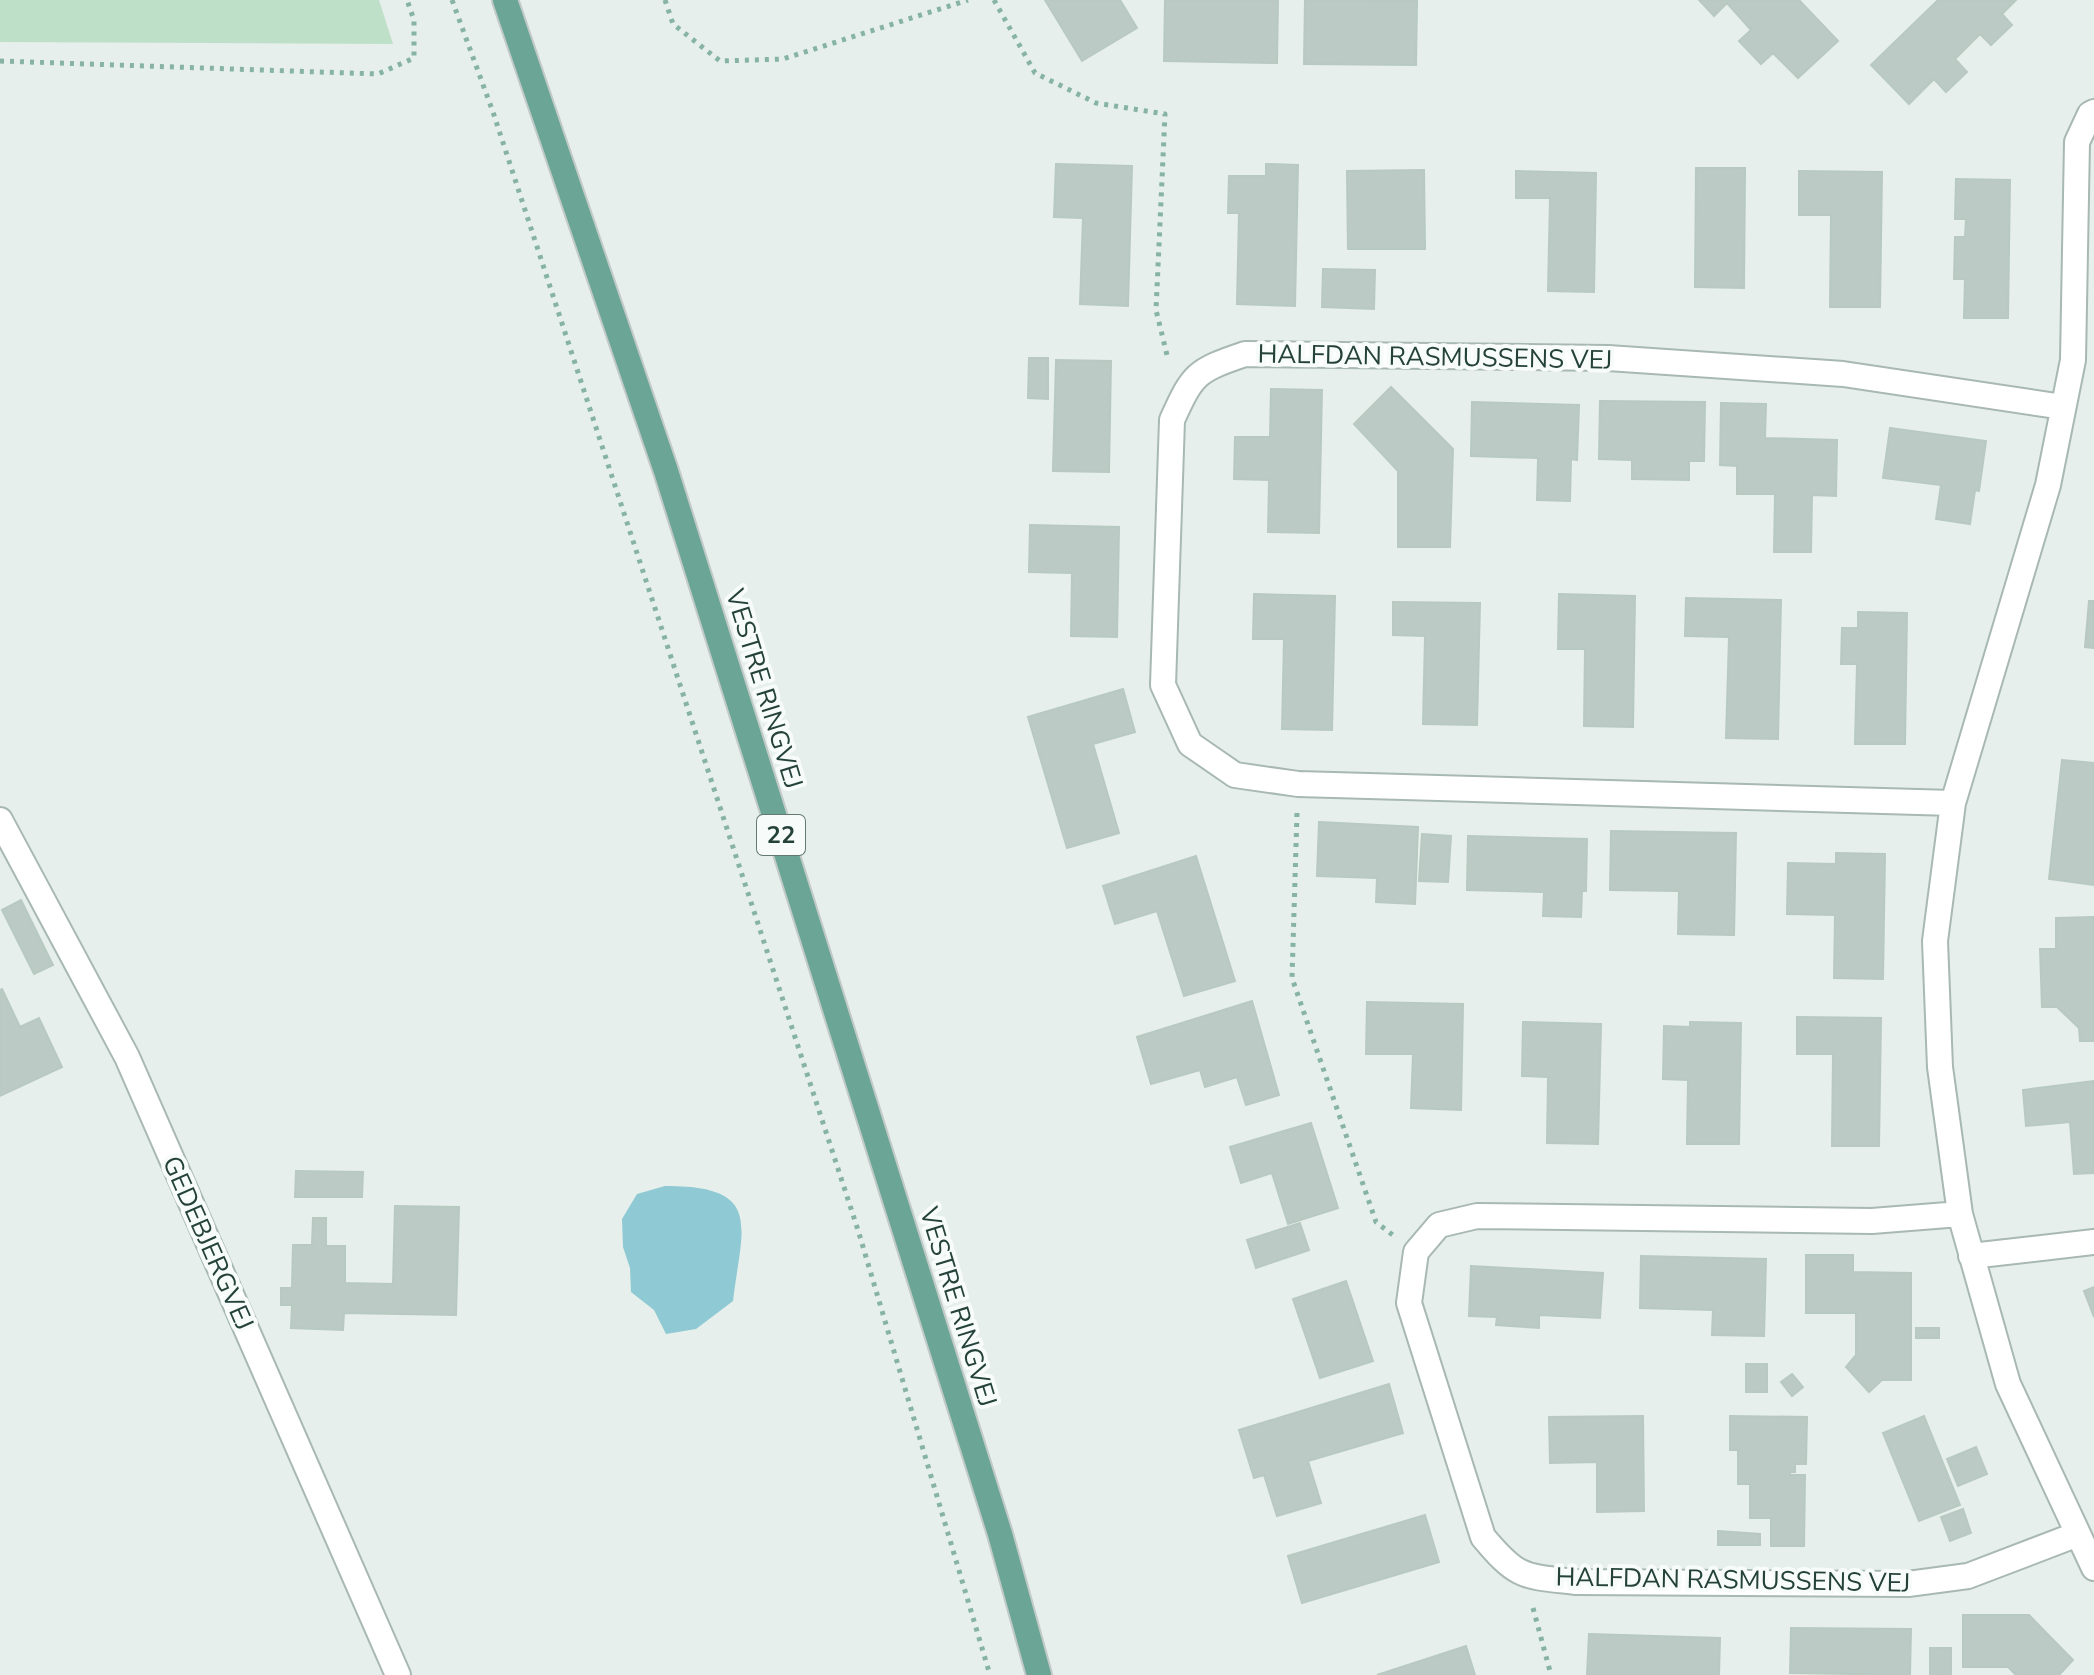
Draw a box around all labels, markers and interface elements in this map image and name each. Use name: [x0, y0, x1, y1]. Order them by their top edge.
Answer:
street label: HALFDAN RASMUSSENS VEJ: [1257, 336, 1613, 378]
street label: VESTRE RINGVEJ: [717, 584, 811, 793]
road number: 22: [757, 815, 805, 855]
street label: GEDEBJERGVEJ: [154, 1151, 262, 1335]
street label: VESTRE RINGVEJ: [911, 1202, 1005, 1411]
street label: HALFDAN RASMUSSENS VEJ: [1555, 1559, 1911, 1601]

